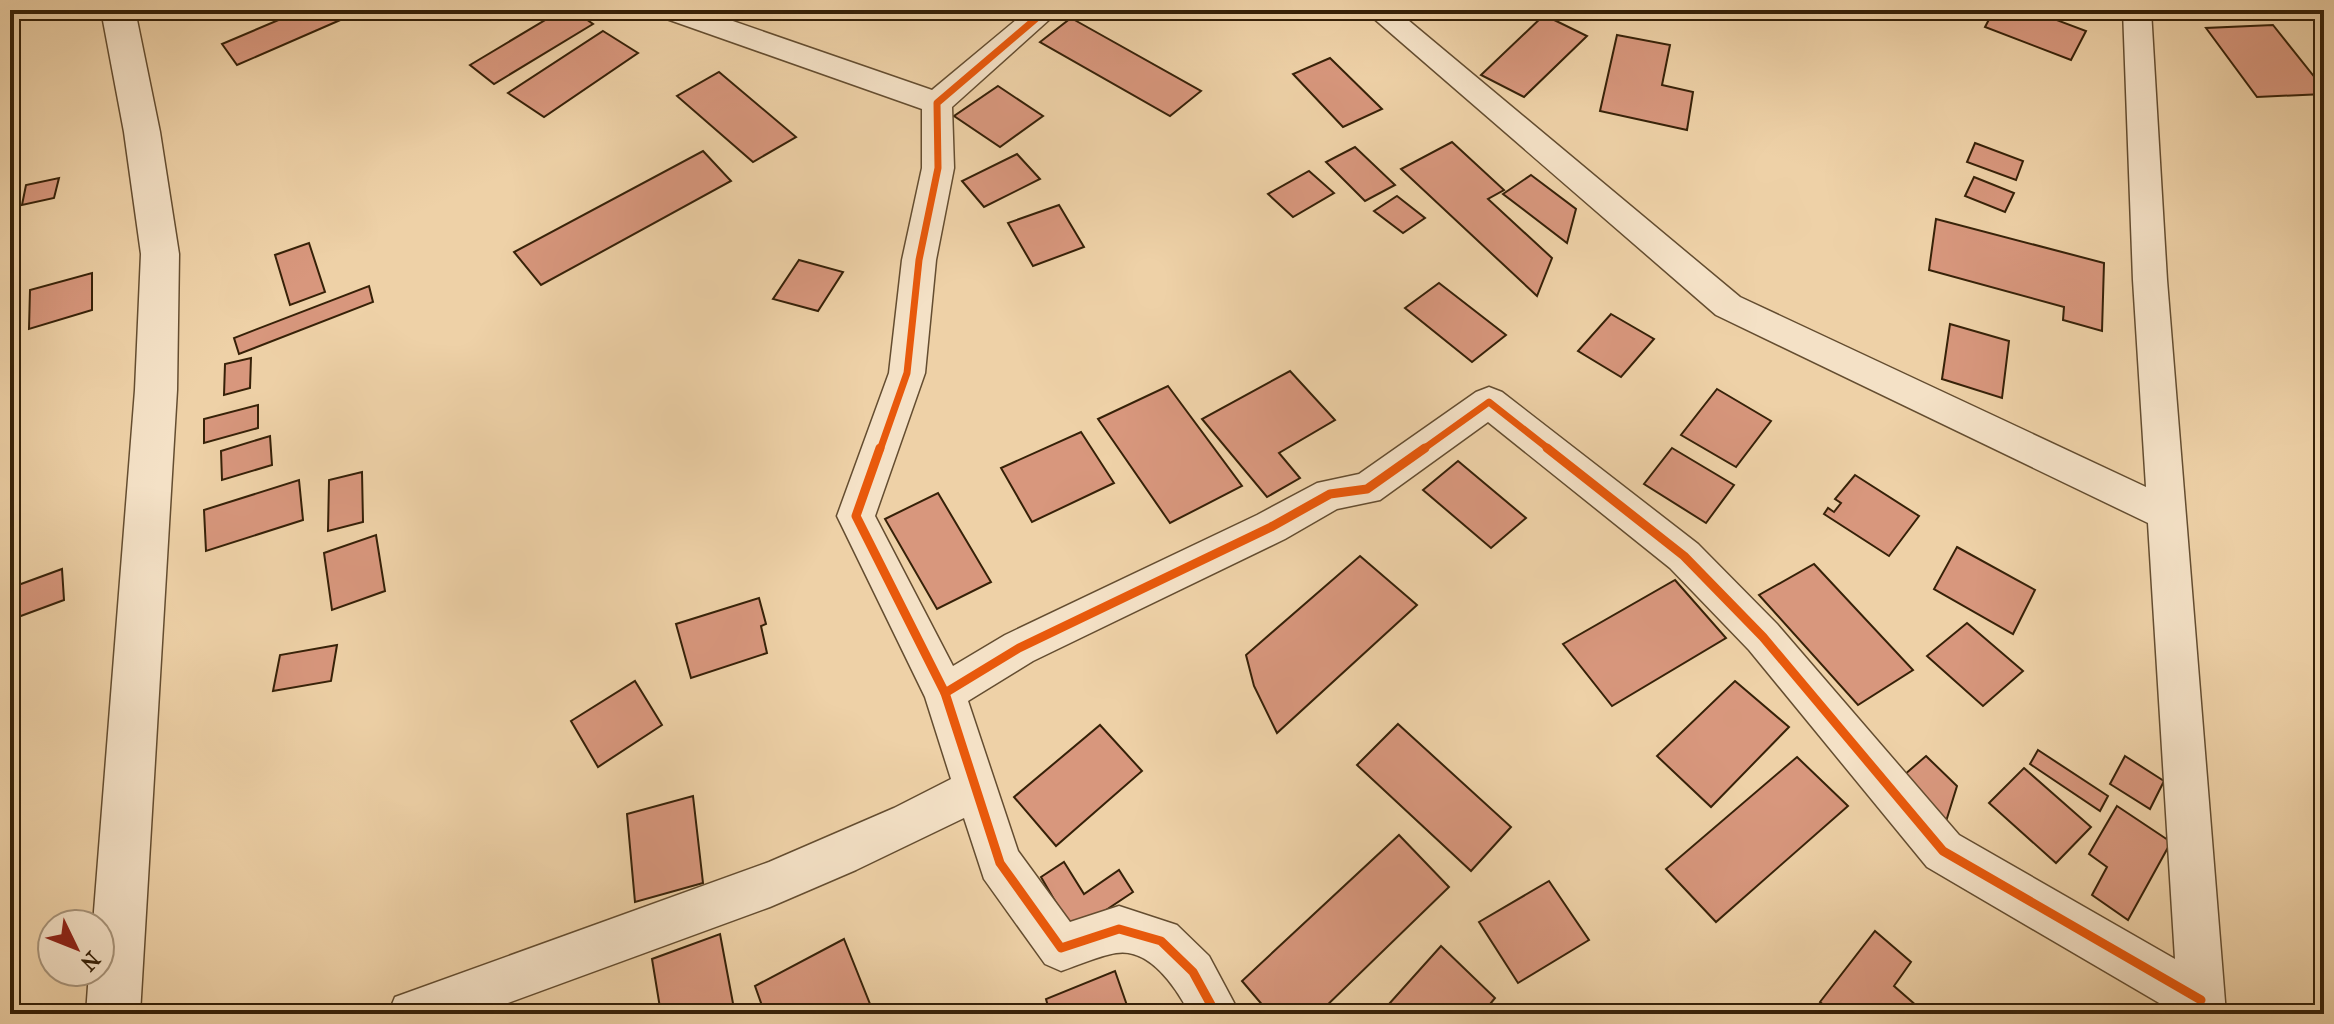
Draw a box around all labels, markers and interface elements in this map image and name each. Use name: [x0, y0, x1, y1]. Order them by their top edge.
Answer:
north arrow: [36, 908, 116, 988]
text: N: [74, 946, 105, 976]

